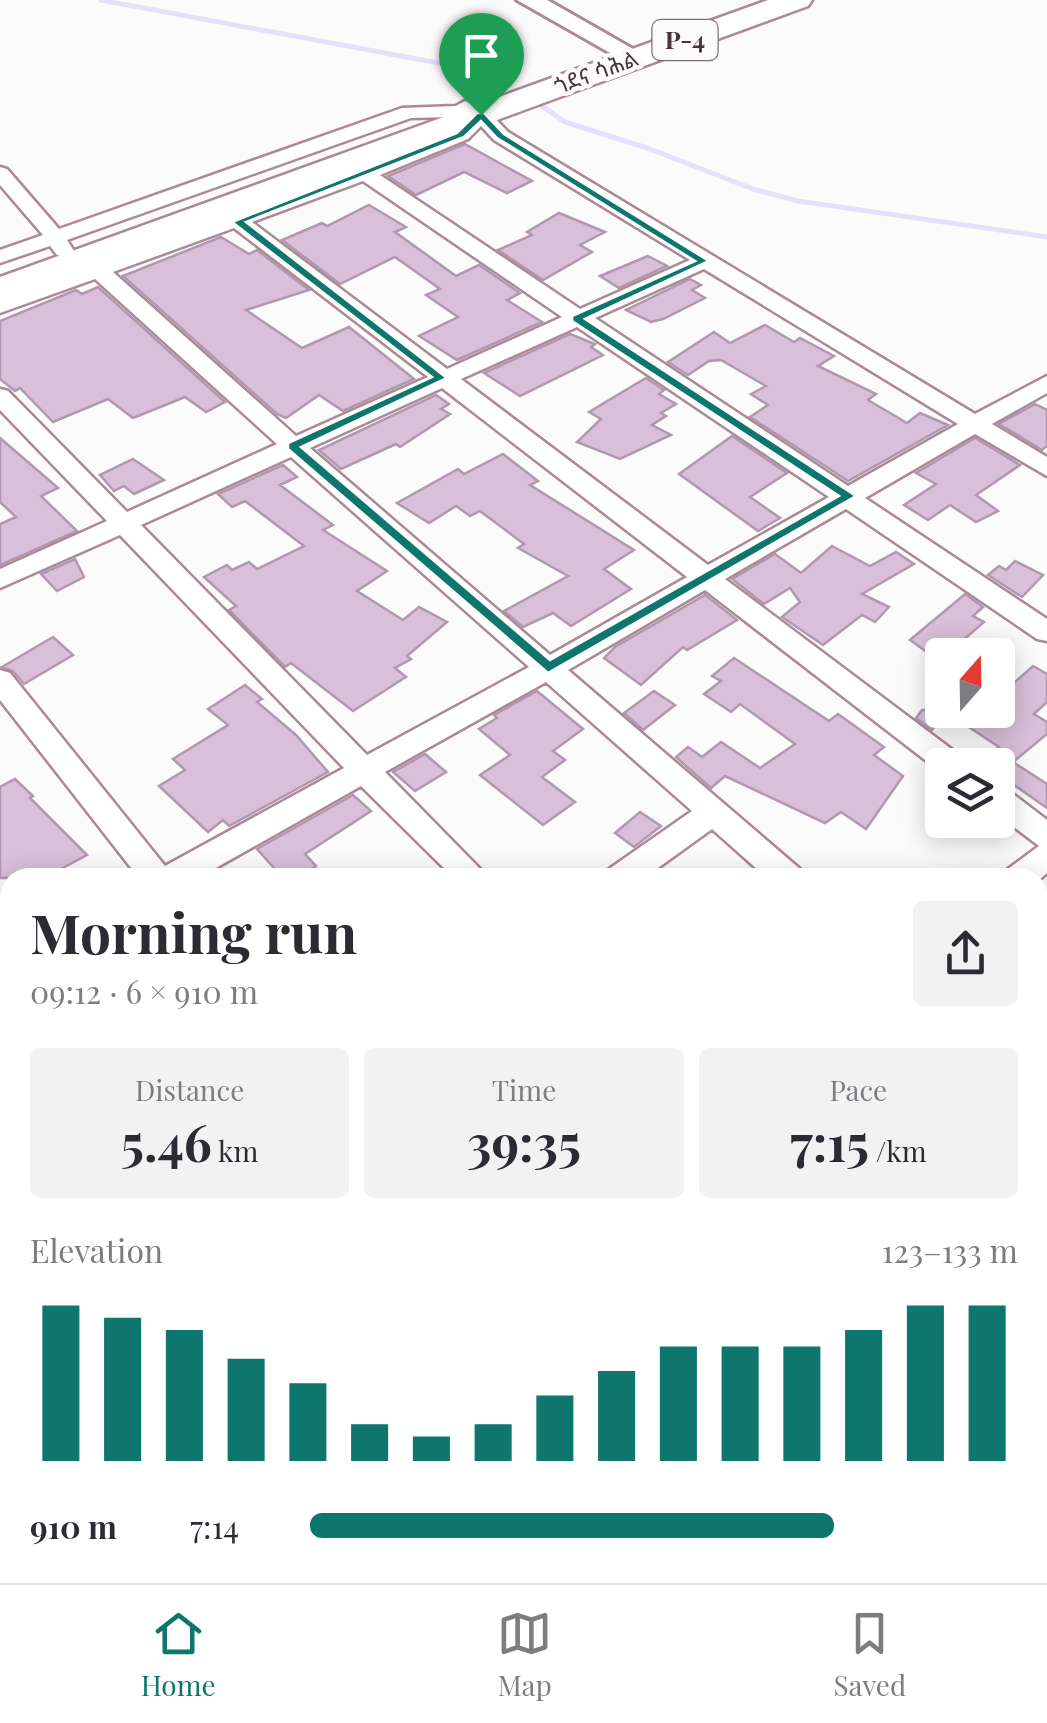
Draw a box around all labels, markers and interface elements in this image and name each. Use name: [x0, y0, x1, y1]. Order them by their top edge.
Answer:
pin: [439, 13, 524, 116]
road number: P-4: [652, 20, 718, 60]
icon: arrive: [454, 28, 509, 83]
street label: ጎደና ሳሕል: [549, 42, 642, 100]
north arrow: [925, 638, 1015, 728]
map controls: [925, 638, 1015, 838]
button: layers: [925, 748, 1015, 838]
text: Morning run: [30, 894, 357, 968]
button: share: [913, 901, 1018, 1006]
text: 09:12 · 6 × 910 m: [30, 969, 258, 1012]
text: Distance: [135, 1071, 244, 1108]
text: Time: [492, 1071, 556, 1108]
text: Pace: [829, 1071, 887, 1108]
text: 5.46: [121, 1108, 212, 1175]
text: 39:35: [467, 1108, 581, 1175]
text: 7:15: [790, 1108, 869, 1175]
text: km: [212, 1132, 258, 1169]
text: /km: [869, 1132, 927, 1169]
text: Elevation: [30, 1228, 163, 1271]
text: 123–133 m: [882, 1228, 1018, 1271]
text: 910 m: [30, 1504, 117, 1547]
text: 7:14: [190, 1504, 239, 1547]
tab: Home: [141, 1606, 216, 1703]
tab: Map: [497, 1606, 552, 1703]
tab: Saved: [833, 1606, 906, 1703]

